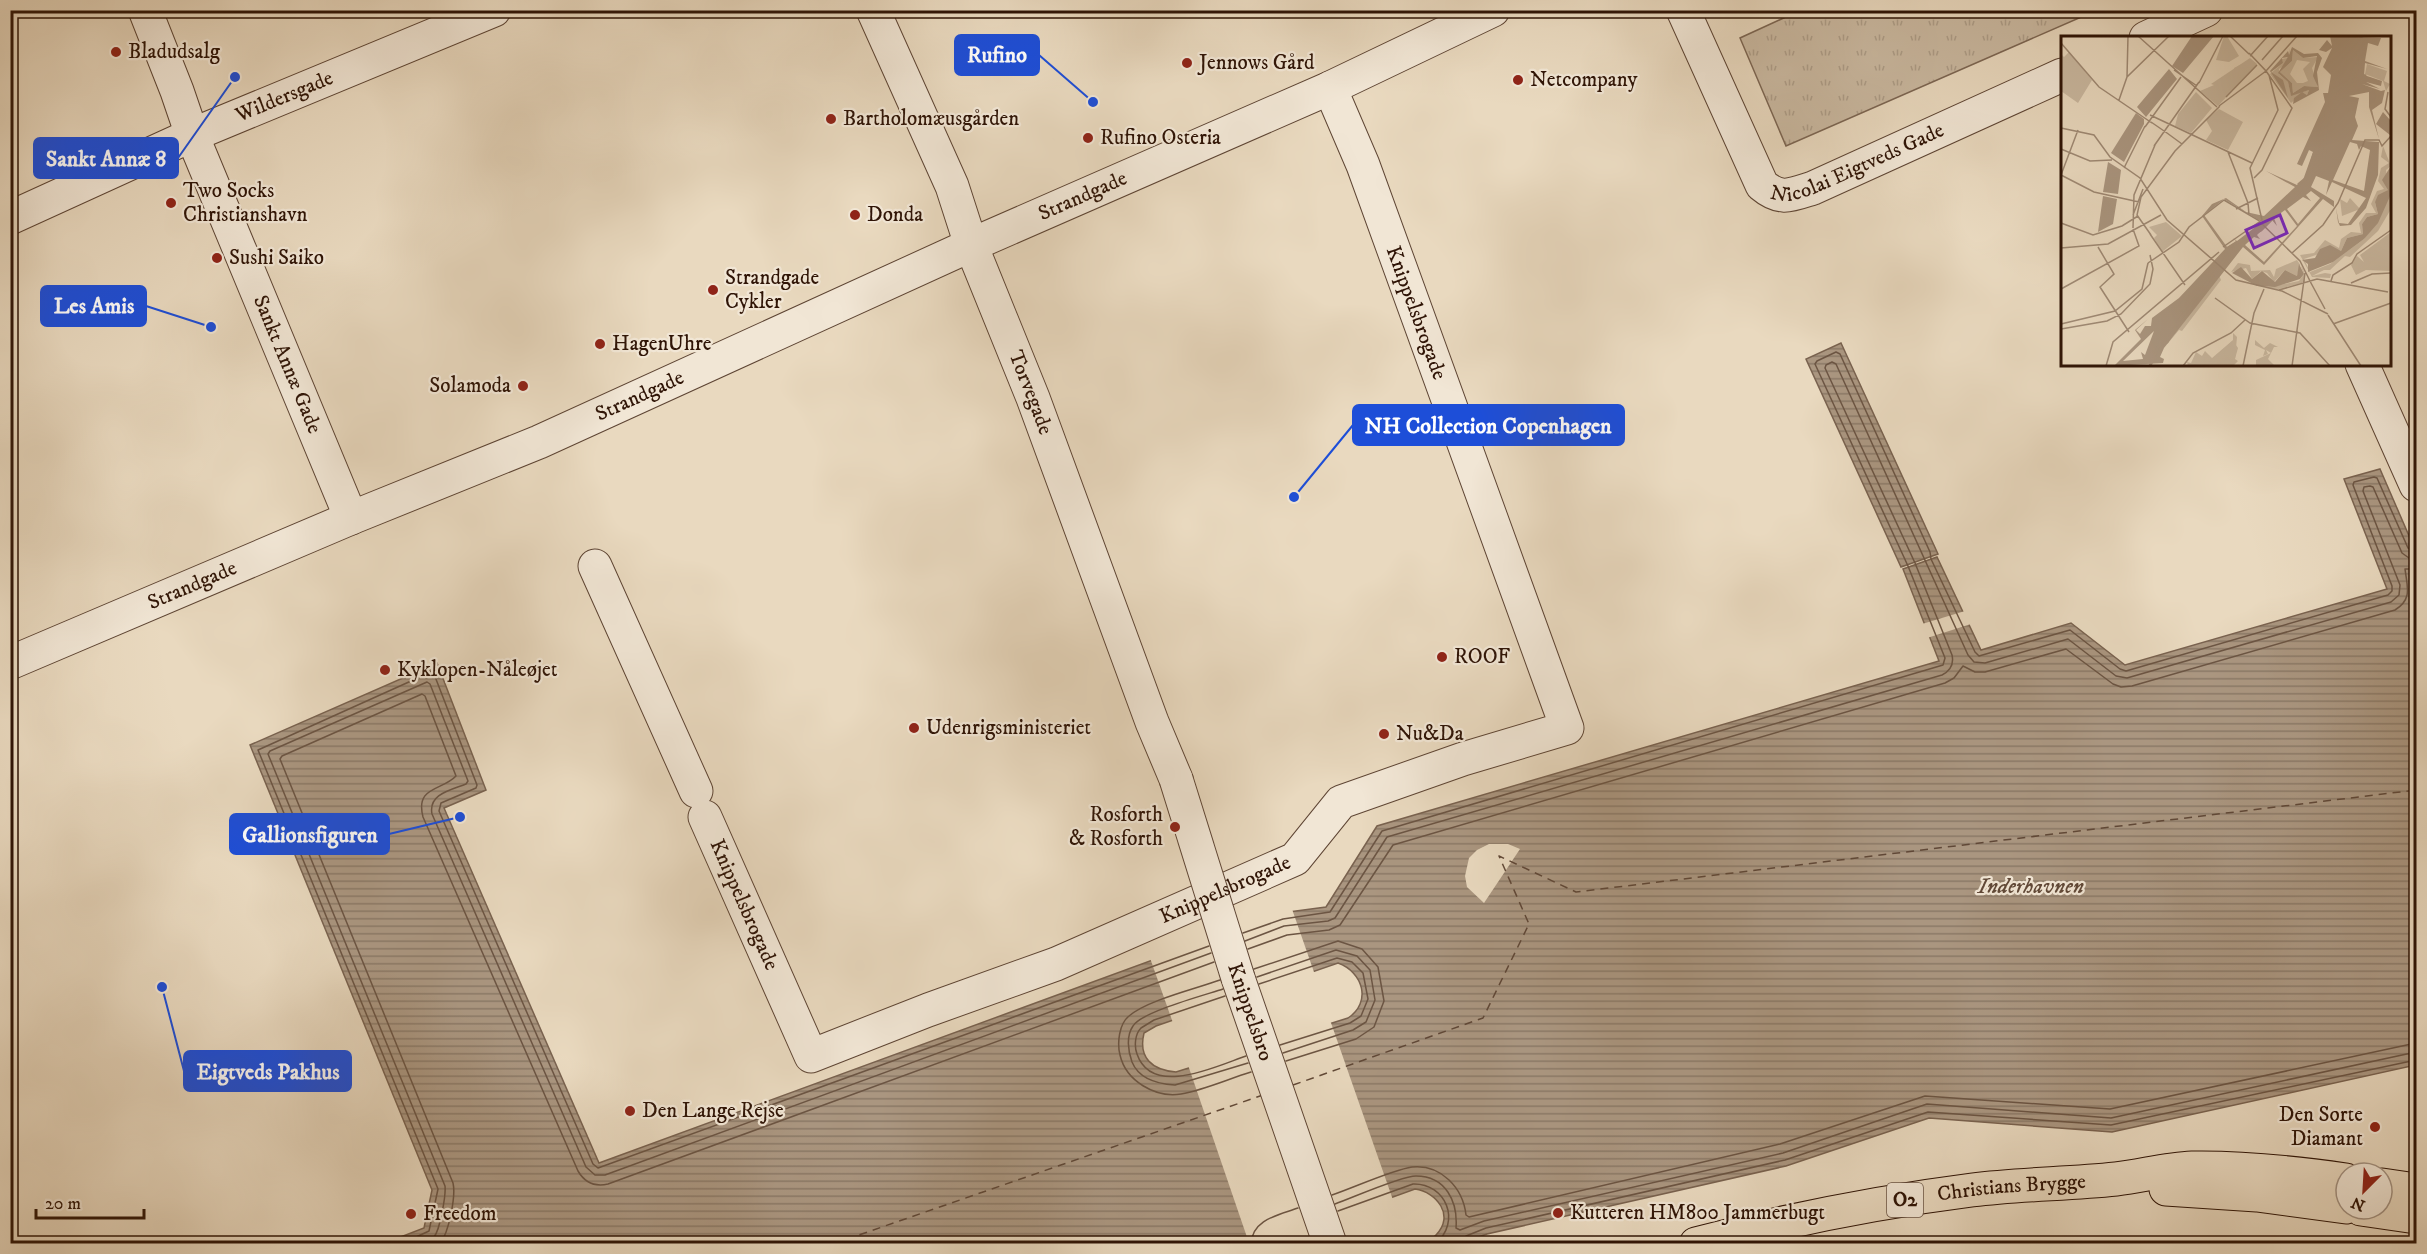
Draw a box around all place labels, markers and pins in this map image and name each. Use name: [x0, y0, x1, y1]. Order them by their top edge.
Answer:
callout: Rufino: [955, 35, 1039, 75]
place label: Bladudsalg: [128, 39, 221, 65]
marker: Bladudsalg: [109, 45, 123, 59]
place label: Jennows Gård: [1197, 50, 1315, 76]
marker: Jennows Gård: [1180, 56, 1194, 70]
place label: Netcompany: [1530, 67, 1639, 93]
marker: Netcompany: [1511, 73, 1525, 87]
place label: Bartholomæusgården: [843, 106, 1019, 132]
marker: Bartholomæusgården: [824, 112, 838, 126]
place label: Rufino Osteria: [1100, 125, 1221, 151]
marker: Rufino Osteria: [1081, 131, 1095, 145]
callout: Sankt Annæ 8: [34, 138, 178, 178]
place label: Two Socks Christianshavn: [183, 178, 307, 228]
marker: Two Socks Christianshavn: [164, 196, 178, 210]
place label: Donda: [867, 202, 923, 228]
marker: Donda: [848, 208, 862, 222]
place label: Sushi Saiko: [229, 245, 324, 271]
marker: Sushi Saiko: [210, 251, 224, 265]
place label: Strandgade Cykler: [725, 265, 819, 315]
marker: Strandgade Cykler: [706, 283, 720, 297]
callout: Les Amis: [41, 286, 146, 326]
place label: HagenUhre: [612, 331, 712, 357]
marker: HagenUhre: [593, 337, 607, 351]
place label: Solamoda: [429, 373, 511, 399]
marker: Solamoda: [516, 379, 530, 393]
callout: NH Collection Copenhagen: [1353, 405, 1624, 445]
place label: ROOF: [1454, 644, 1510, 670]
marker: ROOF: [1435, 650, 1449, 664]
place label: Kyklopen-Nåleøjet: [397, 657, 558, 683]
marker: Kyklopen-Nåleøjet: [378, 663, 392, 677]
place label: Udenrigsministeriet: [926, 715, 1091, 741]
marker: Udenrigsministeriet: [907, 721, 921, 735]
place label: Nu&Da: [1396, 721, 1464, 747]
marker: Nu&Da: [1377, 727, 1391, 741]
place label: Rosforth & Rosforth: [1069, 802, 1163, 852]
callout: Gallionsfiguren: [230, 814, 389, 854]
marker: Rosforth & Rosforth: [1168, 820, 1182, 834]
callout: Eigtveds Pakhus: [184, 1051, 351, 1091]
place label: Den Lange Rejse: [642, 1098, 784, 1124]
place label: Den Sorte Diamant: [2279, 1102, 2363, 1152]
marker: Den Lange Rejse: [623, 1104, 637, 1118]
marker: Den Sorte Diamant: [2368, 1120, 2382, 1134]
place label: Kutteren HM800 Jammerbugt: [1570, 1200, 1825, 1226]
place label: Freedom: [423, 1201, 497, 1227]
marker: Kutteren HM800 Jammerbugt: [1551, 1206, 1565, 1220]
marker: Freedom: [404, 1207, 418, 1221]

